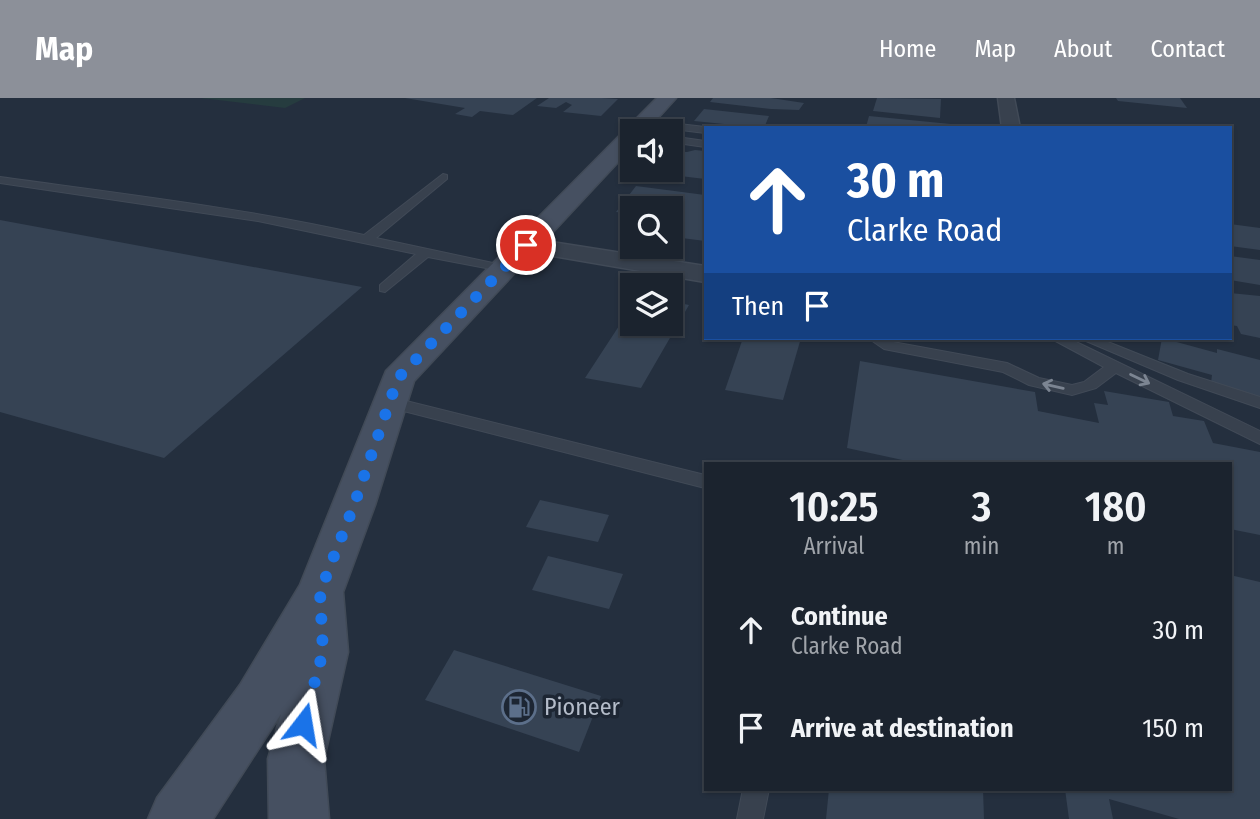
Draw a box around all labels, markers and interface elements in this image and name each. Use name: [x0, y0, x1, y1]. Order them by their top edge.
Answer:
text: Map: [35, 29, 93, 69]
text: Home: [879, 35, 936, 63]
text: Map: [974, 35, 1016, 63]
text: About: [1054, 35, 1112, 63]
text: Contact: [1150, 35, 1225, 63]
map controls: [620, 119, 683, 336]
button: sound: [620, 119, 683, 182]
text: 30 m: [847, 151, 945, 210]
icon: ahead: [732, 154, 823, 245]
button: search: [620, 196, 683, 259]
text: Clarke Road: [847, 211, 1002, 249]
pin: [496, 215, 556, 275]
icon: arrive: [507, 226, 545, 264]
button: layers: [620, 273, 683, 336]
icon: arrive: [798, 287, 836, 325]
text: Then: [732, 291, 784, 322]
one-way arrow: [1129, 373, 1150, 387]
one-way arrow: [1042, 379, 1065, 392]
text: 10:25: [789, 482, 879, 532]
text: 3: [972, 482, 991, 532]
text: 180: [1085, 482, 1147, 532]
text: Arrival: [803, 532, 864, 560]
text: min: [964, 532, 999, 560]
text: m: [1107, 532, 1125, 560]
text: Continue: [791, 601, 888, 632]
icon: ahead: [732, 611, 770, 649]
text: 30 m: [1153, 615, 1204, 646]
text: Clarke Road: [791, 632, 903, 660]
position arrow: [266, 687, 340, 761]
fuel station icon: Pioneer: [500, 688, 538, 726]
place label: Pioneer: [544, 693, 621, 721]
icon: arrive: [732, 709, 770, 747]
text: Arrive at destination: [791, 713, 1014, 744]
text: 150 m: [1142, 713, 1204, 744]

